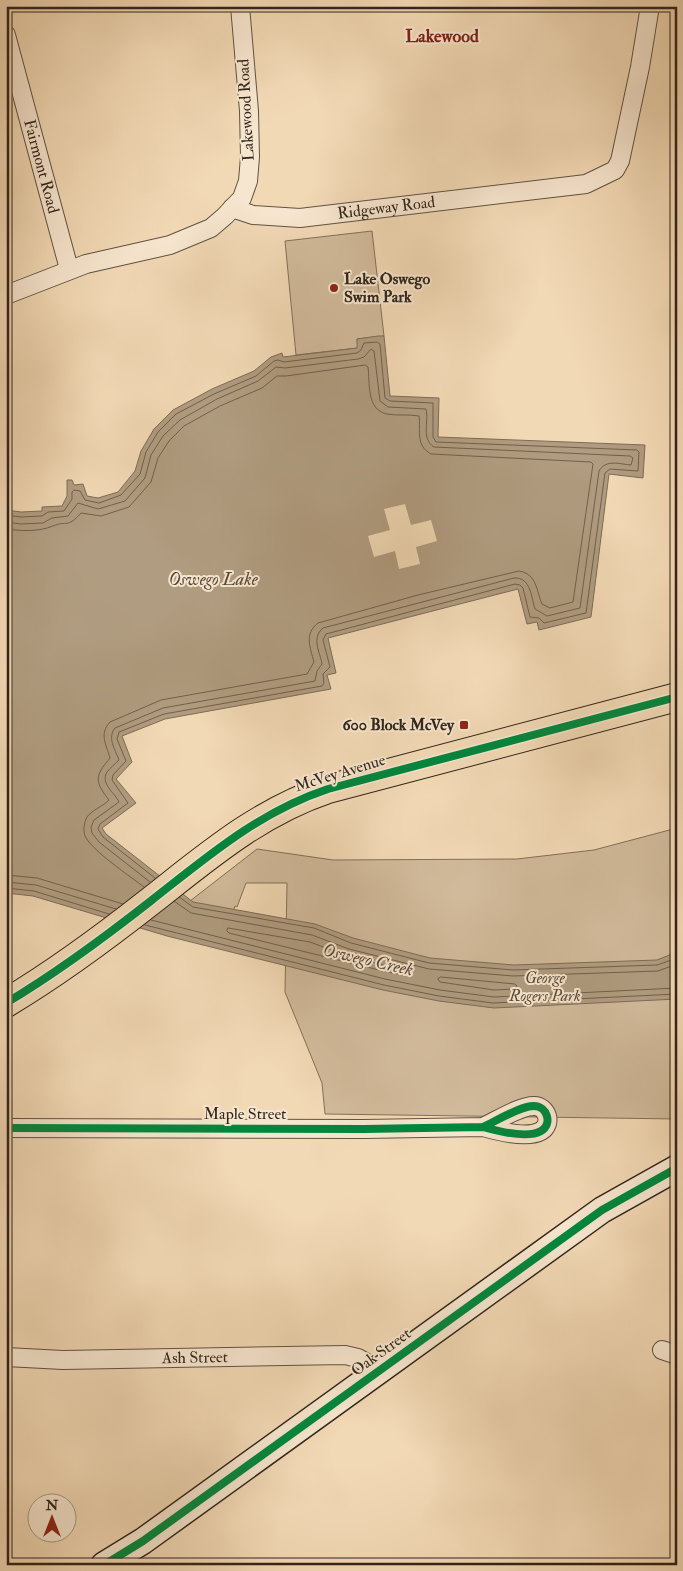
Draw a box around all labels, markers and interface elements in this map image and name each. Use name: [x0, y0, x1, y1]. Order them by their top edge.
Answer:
district label: Lakewood: [405, 25, 479, 48]
street label: Lakewood Road: [233, 58, 259, 162]
street label: Fairmont Road: [19, 117, 64, 216]
street label: Ridgeway Road: [336, 192, 436, 223]
place label: Lake Oswego Swim Park: [344, 269, 430, 307]
marker: Lake Oswego Swim Park: [328, 282, 340, 294]
water label: Oswego Lake: [168, 568, 259, 591]
place label: 600 Block McVey: [342, 715, 455, 736]
marker: 600 Block McVey: [458, 719, 470, 731]
street label: McVey Avenue: [292, 750, 388, 796]
water label: Oswego Creek: [320, 938, 416, 982]
park label: George Rogers Park: [508, 968, 581, 1006]
street label: Maple Street: [204, 1104, 286, 1125]
street label: Oak Street: [347, 1324, 415, 1380]
street label: Ash Street: [161, 1347, 228, 1368]
north arrow: [28, 1494, 78, 1544]
text: N: [45, 1497, 59, 1514]

